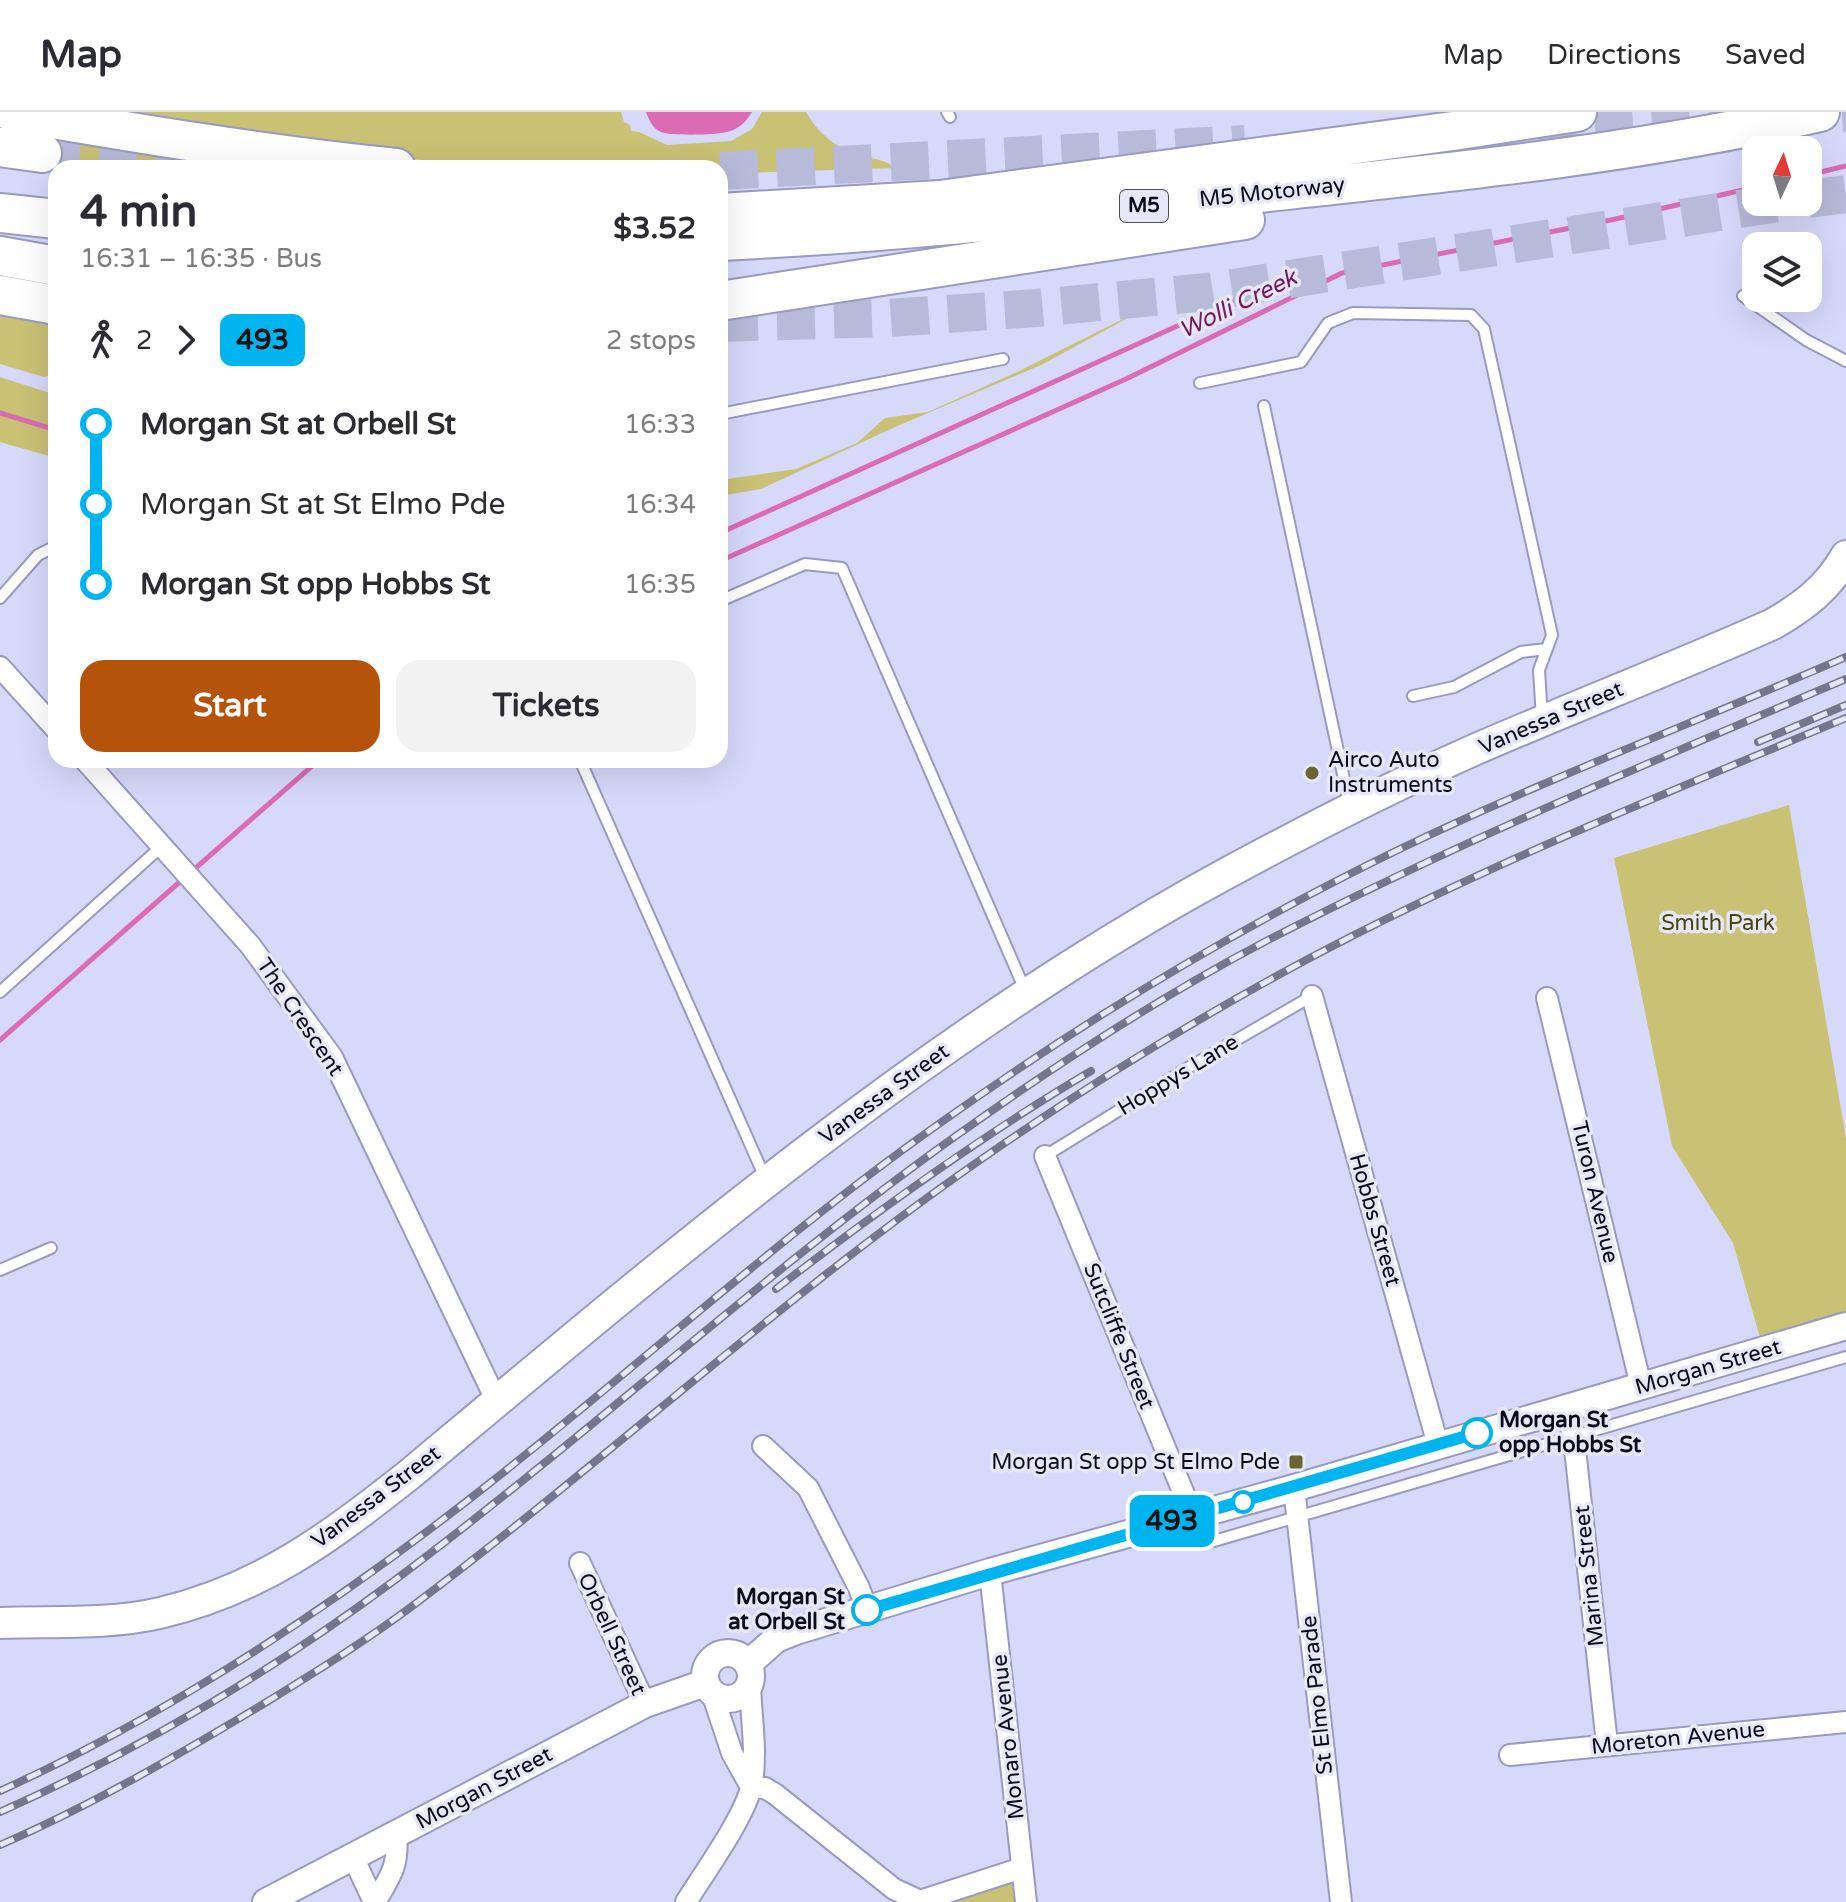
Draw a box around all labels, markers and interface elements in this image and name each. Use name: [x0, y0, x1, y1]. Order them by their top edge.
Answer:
text: Map: [40, 32, 122, 78]
text: Map: [1443, 38, 1503, 72]
text: Directions: [1547, 38, 1681, 72]
text: Saved: [1725, 38, 1806, 72]
north arrow: [1742, 136, 1822, 216]
map controls: [1742, 136, 1822, 312]
street label: M5 Motorway: [1198, 171, 1346, 213]
text: 4 min: [80, 186, 197, 239]
road number: M5: [1120, 190, 1168, 222]
text: $3.52: [613, 210, 696, 247]
button: layers: [1742, 232, 1822, 312]
text: 16:31 – 16:35 · Bus: [80, 243, 322, 274]
water label: Wolli Creek: [1174, 262, 1303, 345]
icon: walk: [80, 318, 124, 362]
icon: forward: [164, 318, 208, 362]
text: 493: [236, 323, 289, 357]
text: 2: [136, 325, 152, 356]
text: 2 stops: [606, 325, 696, 356]
text: Morgan St at Orbell St: [140, 406, 456, 443]
text: 16:33: [624, 409, 696, 440]
text: Morgan St at St Elmo Pde: [140, 486, 505, 523]
text: 16:34: [624, 489, 696, 520]
text: Morgan St opp Hobbs St: [140, 566, 491, 603]
text: 16:35: [624, 569, 696, 600]
button: Start: [80, 660, 380, 752]
button: Tickets: [396, 660, 696, 752]
street label: Vanessa Street: [1475, 676, 1627, 760]
place label: Airco Auto Instruments: [1328, 747, 1453, 798]
marker: Airco Auto Instruments: [1303, 764, 1321, 782]
park label: Smith Park: [1661, 910, 1775, 936]
street label: The Crescent: [251, 953, 349, 1081]
street label: Hoppys Lane: [1113, 1029, 1243, 1121]
street label: Vanessa Street: [814, 1038, 954, 1150]
street label: Turon Avenue: [1566, 1119, 1624, 1265]
street label: Hobbs Street: [1344, 1151, 1406, 1289]
street label: Sutcliffe Street: [1078, 1259, 1160, 1413]
street label: Morgan Street: [1632, 1334, 1784, 1400]
place label: Morgan St opp Hobbs St: [1499, 1407, 1642, 1458]
marker: Morgan St opp Hobbs St: [1462, 1418, 1492, 1448]
street label: Vanessa Street: [307, 1440, 445, 1554]
place label: Morgan St opp St Elmo Pde: [991, 1449, 1280, 1475]
marker: Morgan St opp St Elmo Pde: [1287, 1453, 1305, 1471]
unlabelled marker: [1232, 1491, 1254, 1513]
line badge: 493: [1126, 1495, 1218, 1547]
text: 493: [1146, 1504, 1198, 1538]
street label: Marina Street: [1569, 1504, 1609, 1648]
street label: Orbell Street: [572, 1569, 652, 1699]
place label: Morgan St at Orbell St: [728, 1584, 846, 1635]
marker: Morgan St at Orbell St: [852, 1595, 882, 1625]
street label: St Elmo Parade: [1296, 1614, 1338, 1776]
street label: Monaro Avenue: [986, 1653, 1030, 1821]
street label: Moreton Avenue: [1590, 1716, 1766, 1760]
street label: Morgan Street: [411, 1741, 557, 1835]

